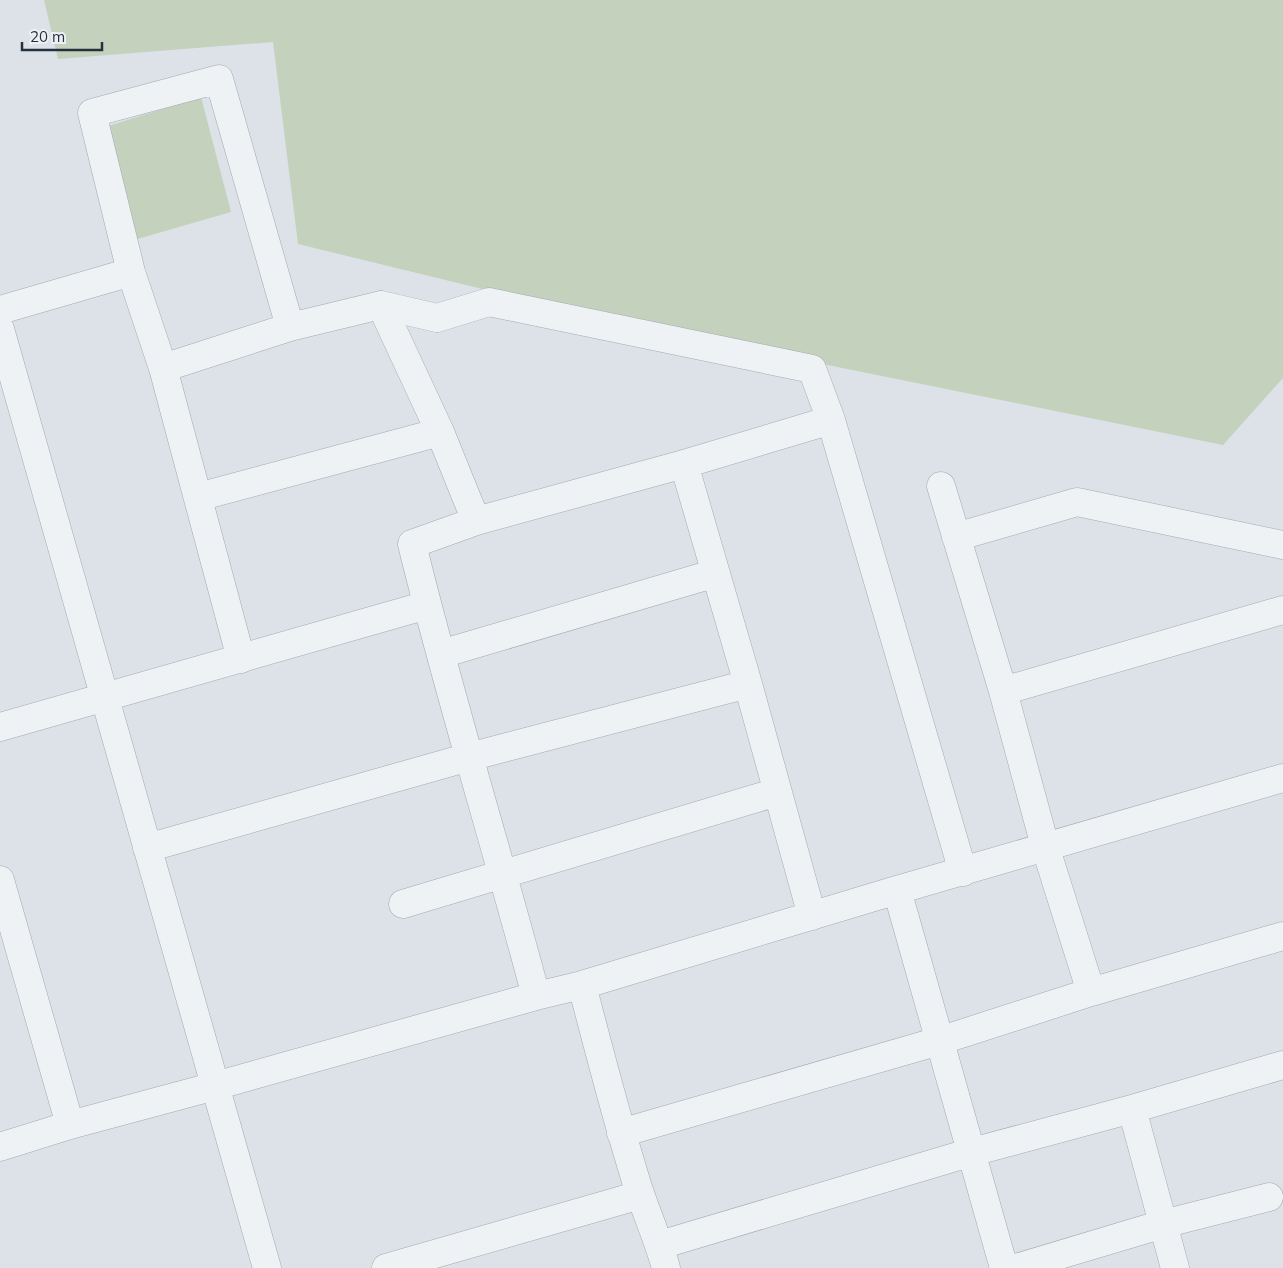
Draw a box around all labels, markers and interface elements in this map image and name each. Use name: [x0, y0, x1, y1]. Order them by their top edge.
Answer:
scale bar: [22, 20, 102, 52]
text: 20 m: [30, 27, 65, 46]

